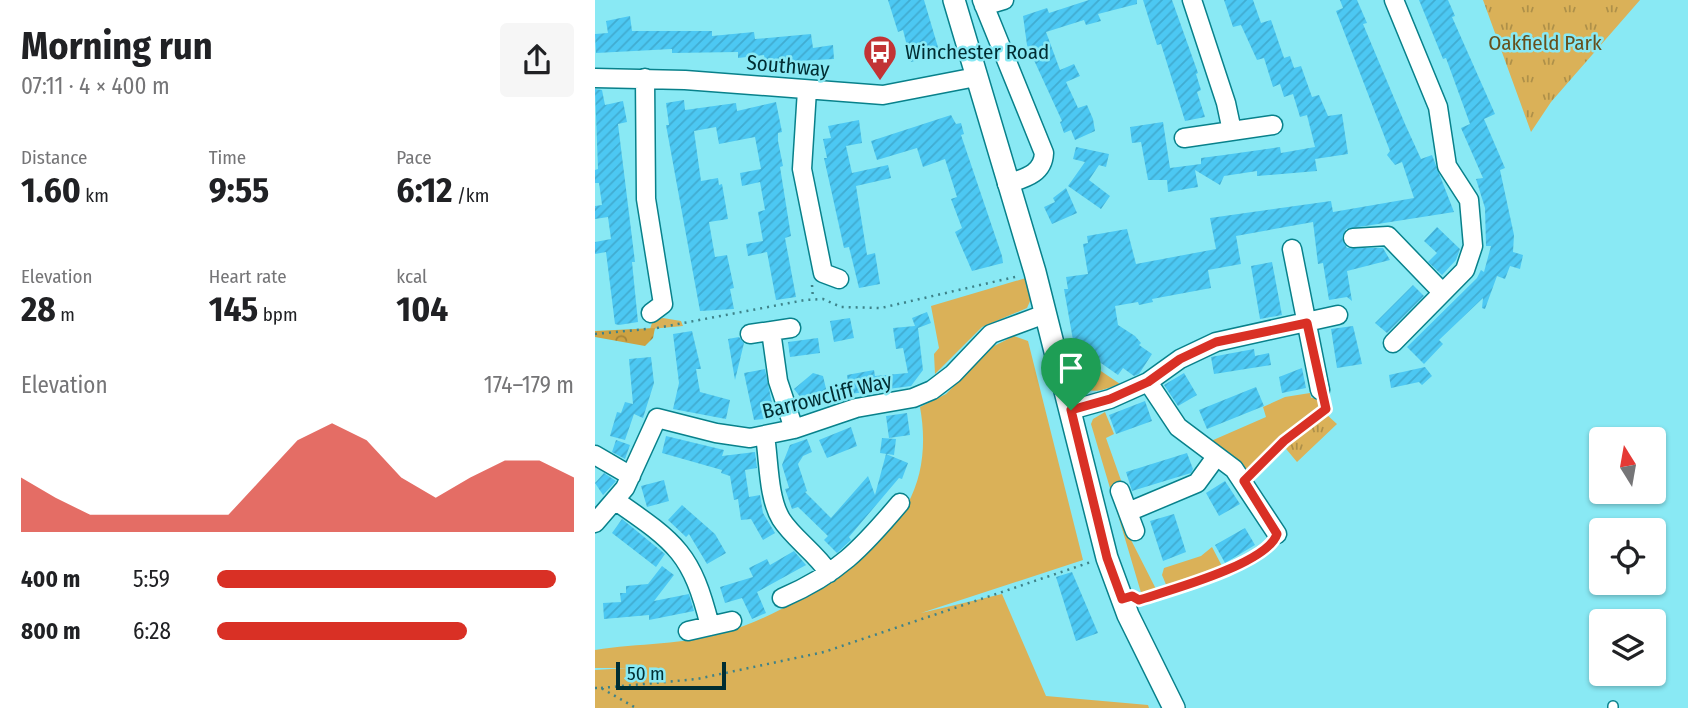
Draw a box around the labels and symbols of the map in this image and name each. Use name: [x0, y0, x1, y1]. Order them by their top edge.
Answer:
park label: Oakfield Park: [1488, 30, 1602, 56]
bus stop icon: Winchester Road: [861, 33, 899, 82]
place label: Winchester Road: [905, 39, 1049, 65]
street label: Southway: [745, 49, 831, 83]
pin: [1041, 338, 1101, 410]
street label: Barrowcliff Way: [759, 367, 895, 425]
north arrow: [1589, 427, 1666, 504]
scale bar: [616, 659, 726, 691]

